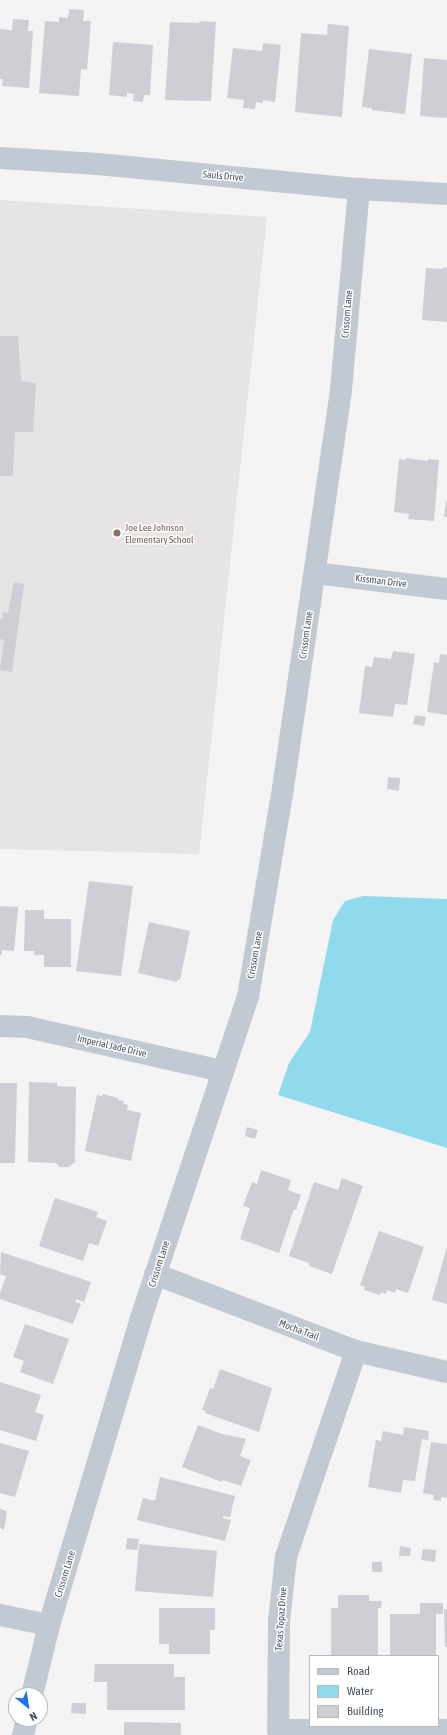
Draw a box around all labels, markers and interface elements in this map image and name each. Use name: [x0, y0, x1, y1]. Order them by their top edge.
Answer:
street label: Sauls Drive: [202, 168, 244, 184]
street label: Crissom Lane: [339, 290, 355, 338]
place label: Joe Lee Johnson Elementary School: [125, 521, 194, 544]
marker: Joe Lee Johnson Elementary School: [112, 528, 122, 538]
street label: Kissman Drive: [355, 572, 407, 590]
street label: Crissom Lane: [297, 610, 315, 660]
street label: Crissom Lane: [245, 930, 265, 980]
street label: Imperial Jade Drive: [76, 1032, 148, 1060]
street label: Crissom Lane: [146, 1239, 172, 1289]
street label: Mocha Trail: [277, 1317, 321, 1343]
street label: Crissom Lane: [52, 1549, 78, 1599]
street label: Texas Topaz Drive: [273, 1587, 289, 1651]
legend: [309, 1655, 439, 1727]
text: Road: [347, 1664, 370, 1678]
text: Water: [347, 1684, 373, 1698]
north arrow: [8, 1687, 48, 1727]
text: Building: [347, 1704, 384, 1718]
text: N: [28, 1710, 39, 1723]

